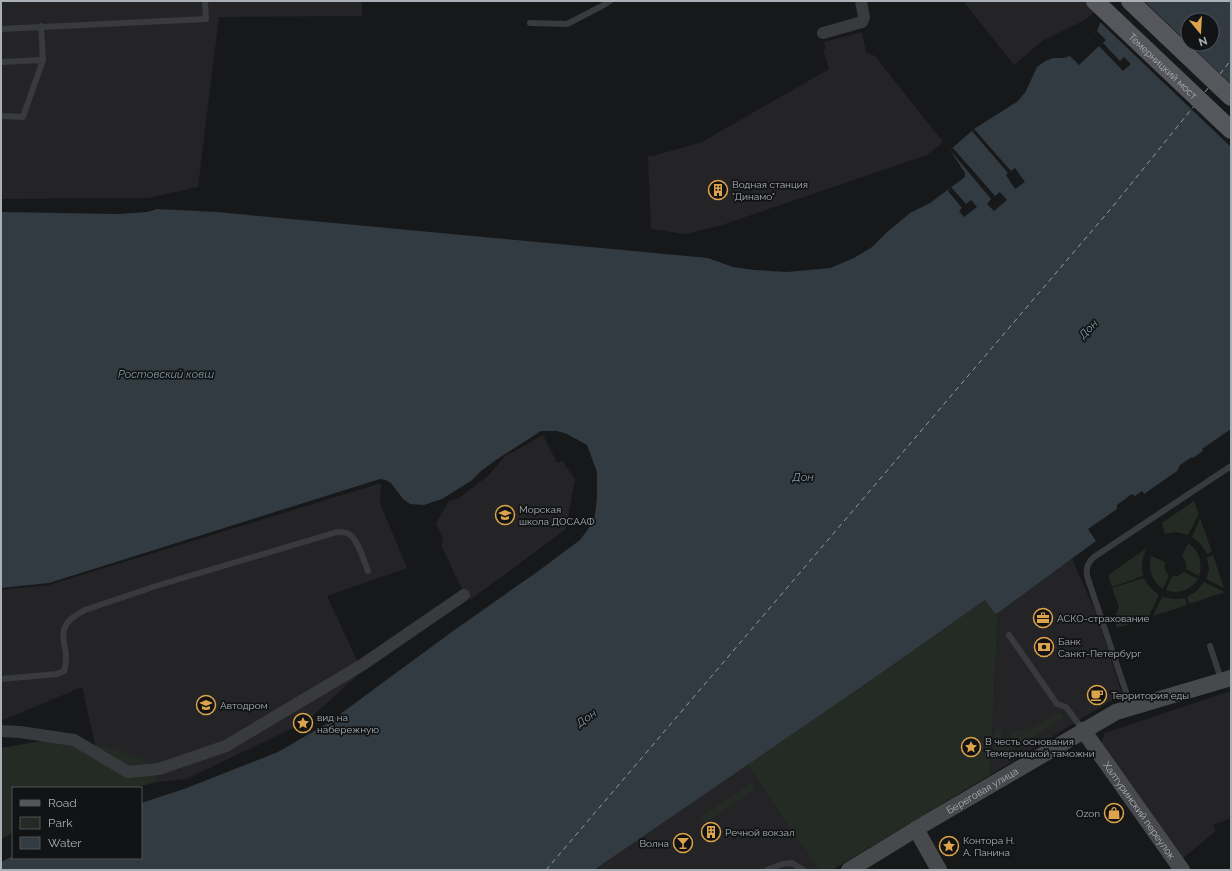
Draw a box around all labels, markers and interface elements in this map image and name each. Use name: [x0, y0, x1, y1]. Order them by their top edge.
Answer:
north arrow: [1180, 12, 1220, 52]
street label: Темерницкий мост: [1126, 31, 1200, 101]
text: N: [1197, 34, 1209, 49]
building icon: Водная станция "Динамо": [707, 179, 729, 201]
place label: Водная станция "Динамо": [732, 179, 808, 202]
water label: Дон: [1076, 317, 1101, 342]
water label: Ростовский ковш: [118, 368, 214, 381]
water label: Дон: [791, 471, 814, 484]
school or university icon: Морская школа ДОСААФ: [494, 504, 516, 526]
place label: Морская школа ДОСААФ: [519, 504, 595, 527]
office icon: АСКО-страхование: [1032, 607, 1054, 629]
place label: АСКО-страхование: [1057, 613, 1149, 624]
bank icon: Банк Санкт-Петербург: [1033, 636, 1055, 658]
place label: Банк Санкт-Петербург: [1058, 636, 1141, 659]
cafe icon: Территория еды: [1086, 684, 1108, 706]
place label: Территория еды: [1111, 690, 1189, 701]
school or university icon: Автодром: [195, 694, 217, 716]
place label: Автодром: [220, 700, 268, 711]
water label: Дон: [573, 707, 599, 730]
place icon: вид на набережную: [292, 712, 314, 734]
place label: вид на набережную: [317, 712, 379, 735]
place icon: В честь основания Темерницкой таможни: [960, 736, 982, 758]
place label: В честь основания Темерницкой таможни: [985, 736, 1095, 759]
street label: Халтуринский переулок: [1101, 760, 1177, 861]
street label: Береговая улица: [944, 766, 1020, 816]
legend: [12, 787, 142, 859]
text: Road: [48, 796, 77, 810]
shop icon: Ozon: [1103, 802, 1125, 824]
place label: Ozon: [1076, 808, 1100, 819]
text: Park: [48, 816, 73, 830]
building icon: Речной вокзал: [700, 821, 722, 843]
place label: Речной вокзал: [725, 827, 795, 838]
bar icon: Волна: [672, 832, 694, 854]
place icon: Контора Н. А. Панина: [938, 835, 960, 857]
place label: Контора Н. А. Панина: [963, 835, 1015, 858]
text: Water: [48, 836, 82, 850]
place label: Волна: [639, 838, 669, 849]

